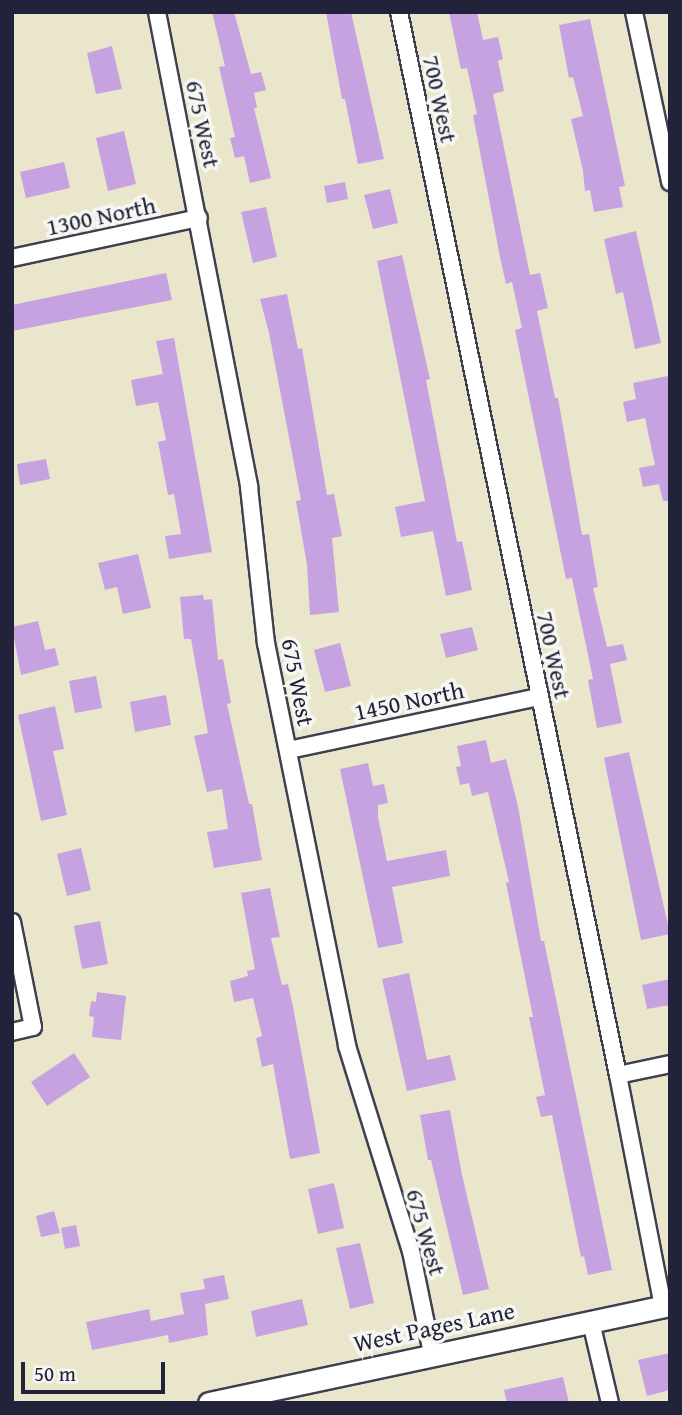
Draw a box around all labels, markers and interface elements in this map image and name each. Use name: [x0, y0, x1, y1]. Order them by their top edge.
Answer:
street label: 700 West: [417, 53, 463, 145]
street label: 675 West: [180, 78, 226, 170]
street label: 1300 North: [44, 190, 158, 242]
street label: 700 West: [531, 609, 577, 701]
street label: 675 West: [275, 636, 321, 728]
street label: 1450 North: [352, 675, 466, 727]
street label: 675 West: [400, 1185, 452, 1279]
street label: West Pages Lane: [351, 1296, 517, 1358]
scale bar: [24, 1348, 168, 1392]
text: 50 m: [34, 1358, 76, 1389]

